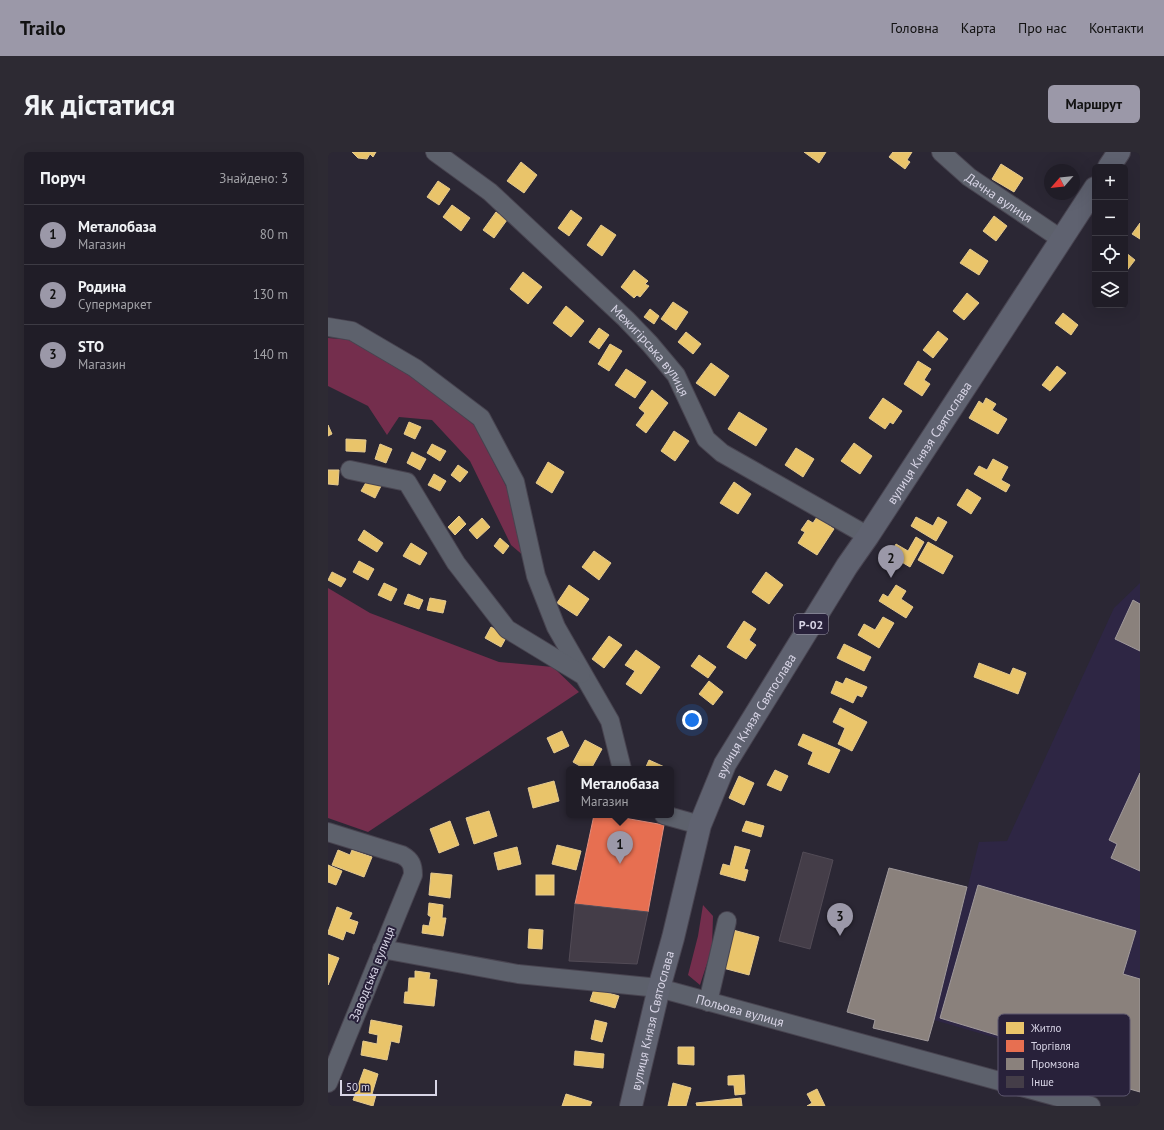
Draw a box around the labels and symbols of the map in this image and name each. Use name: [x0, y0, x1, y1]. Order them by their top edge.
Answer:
north arrow: [1044, 164, 1080, 200]
street label: Дачна вулиця: [962, 169, 1036, 226]
street label: Межигірська вулиця: [607, 301, 693, 399]
street label: вулиця Князя Святослава: [883, 378, 975, 507]
pin: 2: [878, 545, 904, 578]
road number: Р-02: [794, 614, 828, 634]
street label: вулиця Князя Святослава: [711, 650, 800, 781]
your location: [682, 710, 702, 730]
pin: 1: [607, 831, 633, 864]
pin: 3: [827, 903, 853, 936]
street label: Заводська вулиця: [345, 924, 399, 1024]
street label: вулиця Князя Святослава: [627, 949, 678, 1092]
street label: Польова вулиця: [694, 990, 786, 1030]
legend: [998, 1014, 1130, 1096]
text: Житло: [1030, 1021, 1062, 1035]
text: Торгівля: [1031, 1039, 1071, 1053]
text: Промзона: [1031, 1057, 1079, 1071]
text: Інше: [1031, 1075, 1054, 1089]
scale bar: [340, 1078, 437, 1097]

